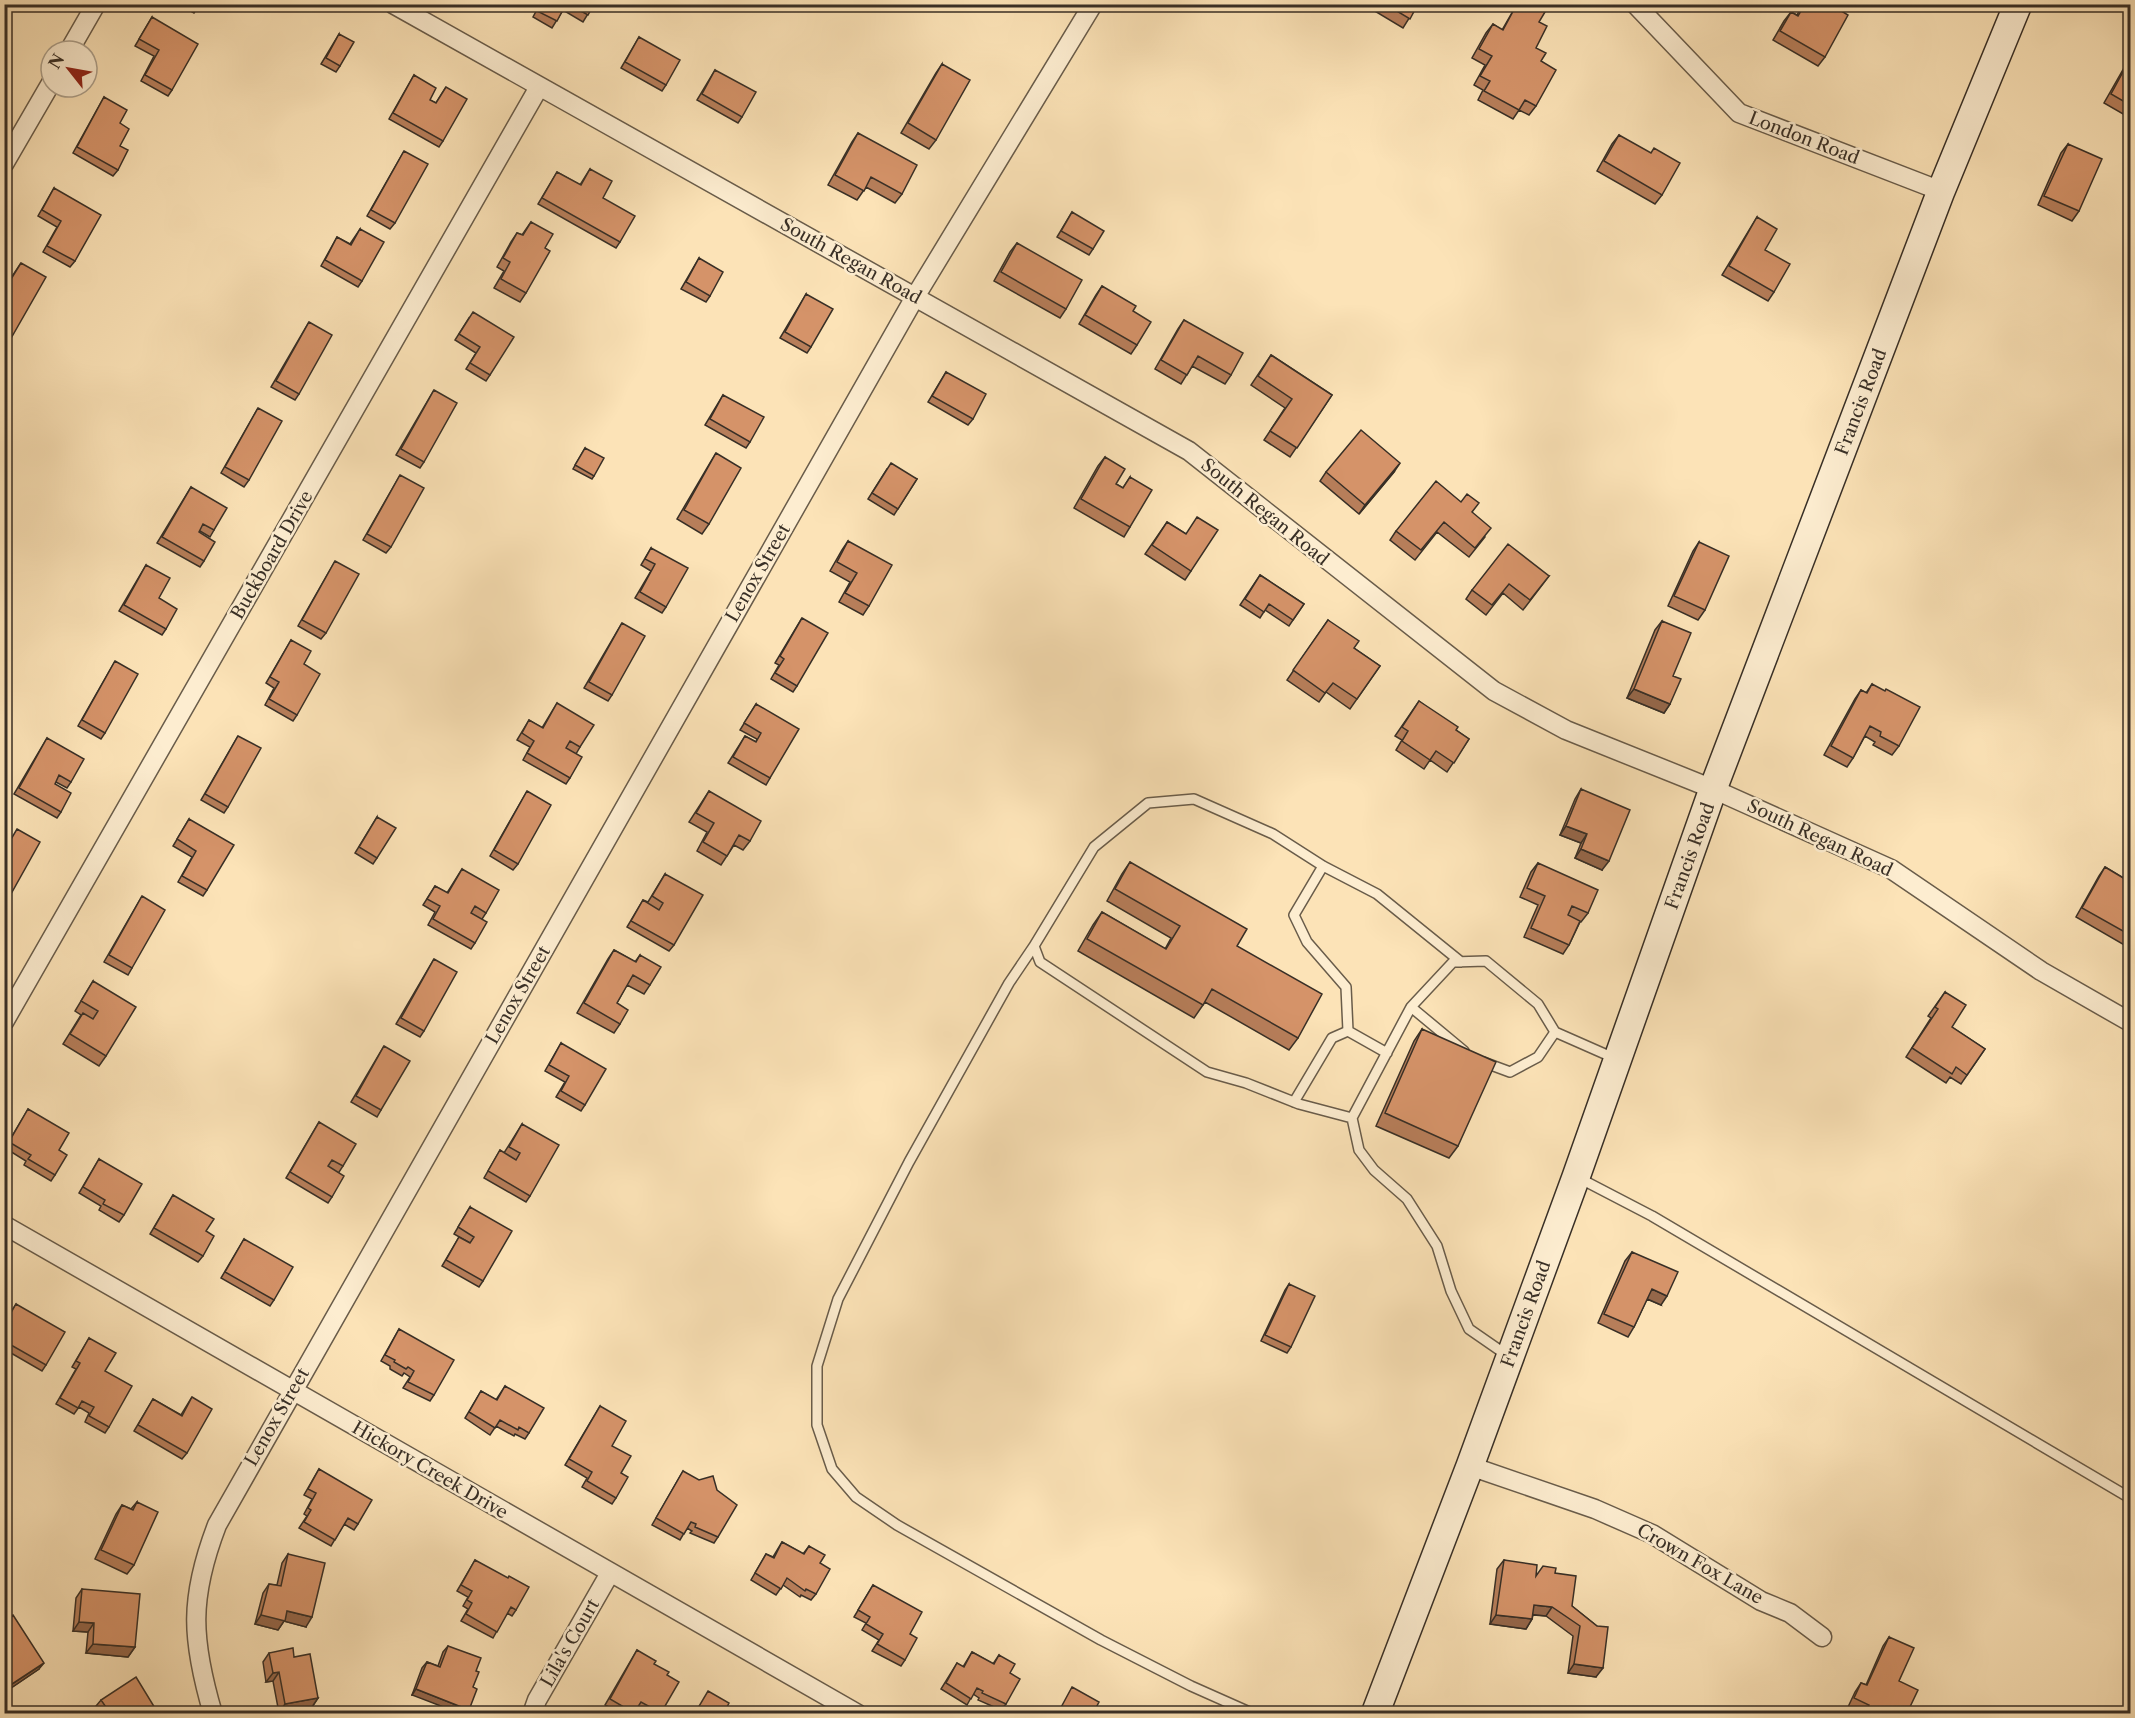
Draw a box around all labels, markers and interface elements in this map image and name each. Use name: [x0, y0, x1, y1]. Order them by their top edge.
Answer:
north arrow: [39, 39, 99, 99]
text: N: [44, 50, 68, 72]
street label: London Road: [1746, 107, 1862, 169]
street label: South Regan Road: [777, 213, 925, 309]
street label: Francis Road: [1831, 346, 1891, 458]
street label: South Regan Road: [1197, 454, 1333, 570]
street label: Buckboard Drive: [226, 487, 318, 623]
street label: Lenox Street: [721, 519, 795, 626]
street label: South Regan Road: [1744, 795, 1896, 881]
street label: Francis Road: [1661, 800, 1719, 912]
street label: Lenox Street: [481, 941, 555, 1048]
street label: Francis Road: [1497, 1258, 1555, 1370]
street label: Lenox Street: [240, 1363, 314, 1470]
street label: Hickory Creek Drive: [348, 1416, 512, 1524]
street label: Crown Fox Lane: [1633, 1519, 1767, 1609]
street label: Lila's Court: [536, 1594, 604, 1691]

